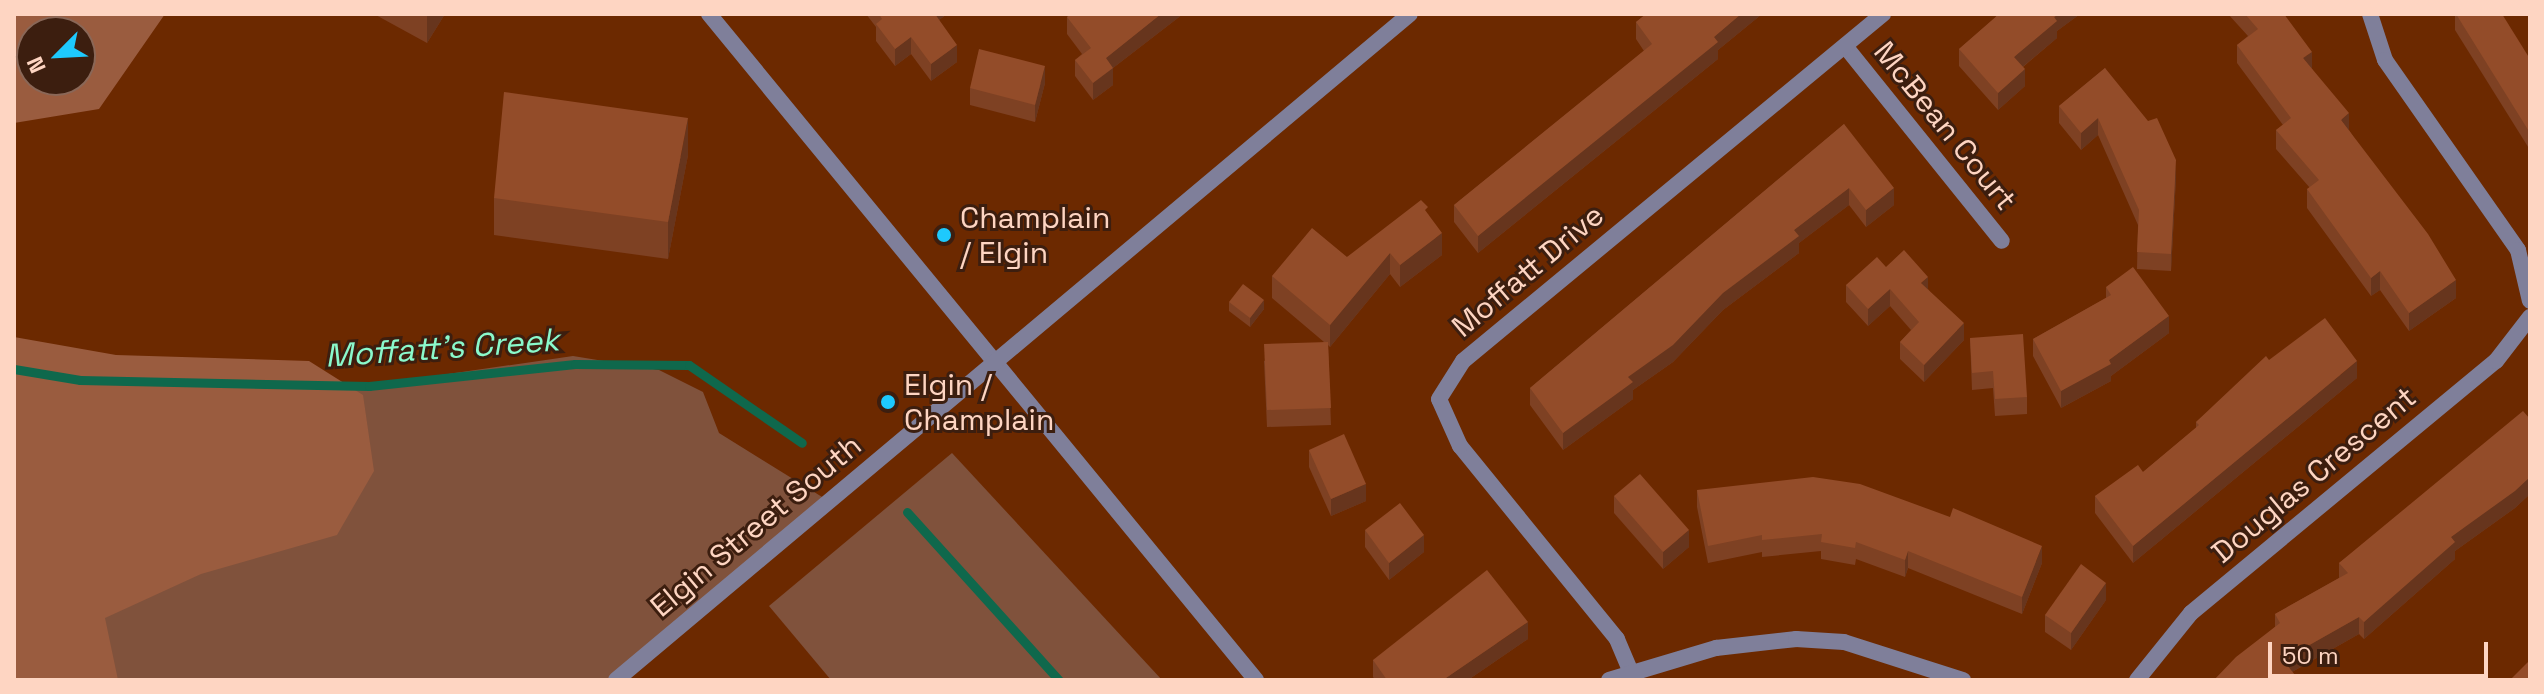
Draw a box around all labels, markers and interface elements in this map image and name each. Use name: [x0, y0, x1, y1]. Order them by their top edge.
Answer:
north arrow: [16, 16, 96, 96]
street label: McBean Court: [1866, 35, 2024, 217]
text: N: [20, 53, 52, 77]
street label: Moffatt Drive: [1445, 197, 1611, 345]
place label: Champlain / Elgin: [960, 200, 1110, 270]
marker: Champlain / Elgin: [935, 226, 953, 244]
water label: Moffatt's Creek: [324, 321, 560, 375]
place label: Elgin / Champlain: [904, 367, 1054, 438]
street label: Douglas Crescent: [2205, 379, 2423, 571]
marker: Elgin / Champlain: [879, 393, 897, 411]
street label: Elgin Street South: [643, 427, 869, 625]
scale bar: [2272, 626, 2492, 676]
text: 50 m: [2282, 640, 2339, 671]

